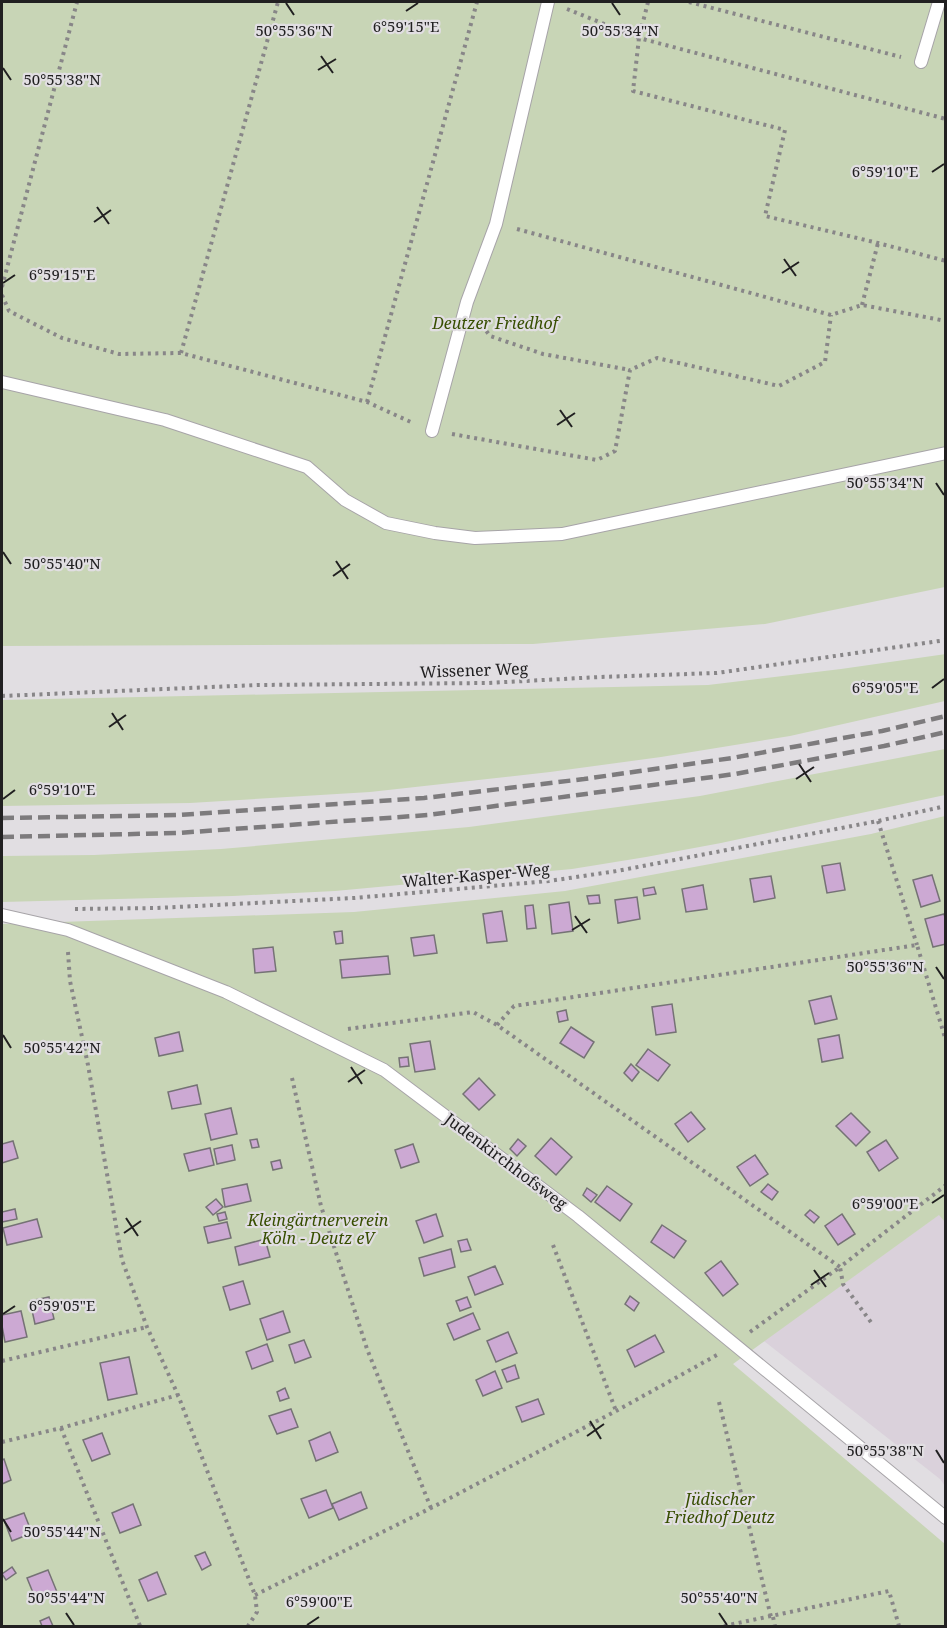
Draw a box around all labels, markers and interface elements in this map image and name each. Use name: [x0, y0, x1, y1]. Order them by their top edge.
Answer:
text: 6°59'15"E: [373, 16, 439, 36]
text: 50°55'36"N: [255, 20, 333, 40]
text: 50°55'34"N: [581, 20, 659, 40]
text: 50°55'38"N: [23, 69, 101, 89]
text: 6°59'10"E: [852, 161, 918, 181]
text: 6°59'15"E: [29, 264, 95, 284]
park label: Deutzer Friedhof: [431, 312, 561, 334]
text: 50°55'34"N: [846, 472, 924, 492]
text: 50°55'40"N: [23, 553, 101, 573]
street label: Wissener Weg: [419, 657, 529, 683]
text: 6°59'05"E: [852, 677, 918, 697]
text: 6°59'10"E: [29, 779, 95, 799]
street label: Walter-Kasper-Weg: [402, 858, 551, 892]
text: 50°55'36"N: [846, 956, 924, 976]
text: 50°55'42"N: [23, 1037, 101, 1057]
street label: Judenkirchhofsweg: [439, 1107, 572, 1215]
text: 6°59'00"E: [852, 1193, 918, 1213]
park label: Kleingärtnerverein Köln - Deutz eV: [247, 1209, 389, 1249]
text: 6°59'05"E: [29, 1295, 95, 1315]
text: 50°55'38"N: [846, 1440, 924, 1460]
park label: Jüdischer Friedhof Deutz: [664, 1488, 775, 1528]
text: 50°55'44"N: [23, 1521, 101, 1541]
text: 50°55'44"N: [27, 1587, 105, 1607]
text: 50°55'40"N: [680, 1587, 758, 1607]
text: 6°59'00"E: [286, 1591, 352, 1611]

